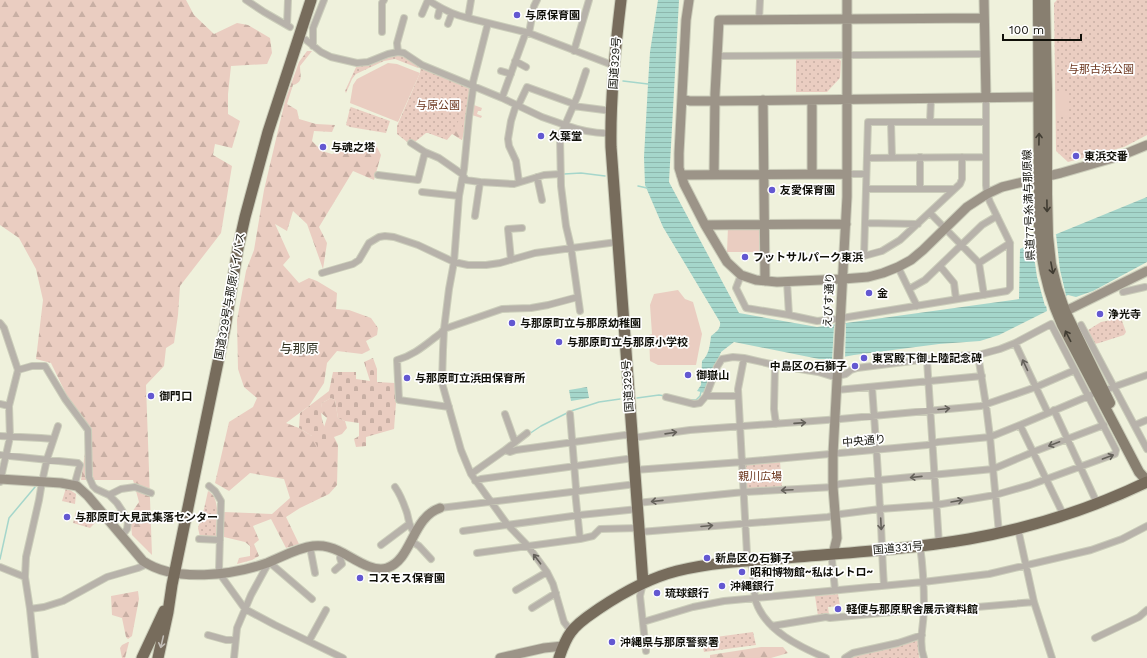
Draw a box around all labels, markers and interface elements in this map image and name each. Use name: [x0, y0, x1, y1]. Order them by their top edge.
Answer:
place label: 与原保育園: [525, 9, 580, 22]
marker: 与原保育園: [512, 10, 522, 20]
scale bar: [1003, 16, 1081, 42]
text: 100 m: [1009, 23, 1044, 37]
street label: 国道329号: [607, 36, 623, 90]
park label: 与那古浜公園: [1068, 63, 1134, 76]
park label: 与原公園: [416, 99, 460, 112]
place label: 久葉堂: [549, 130, 582, 143]
marker: 久葉堂: [536, 131, 546, 141]
one-way arrow: [1035, 133, 1043, 146]
place label: 与魂之塔: [331, 141, 375, 154]
marker: 与魂之塔: [318, 142, 328, 152]
street label: 県道77号糸満与那原線: [1021, 149, 1037, 261]
place label: 東浜交番: [1084, 150, 1128, 163]
marker: 東浜交番: [1071, 151, 1081, 161]
place label: 友愛保育園: [780, 184, 835, 197]
marker: 友愛保育園: [767, 185, 777, 195]
one-way arrow: [1043, 199, 1051, 212]
street label: 国道329号与那原バイパス: [212, 231, 248, 361]
place label: フットサルパーク東浜: [753, 251, 863, 264]
marker: フットサルパーク東浜: [740, 252, 750, 262]
one-way arrow: [1048, 261, 1056, 274]
street label: えびす通り: [821, 272, 837, 328]
place label: 金: [877, 287, 888, 300]
marker: 金: [864, 288, 874, 298]
place label: 浄光寺: [1108, 308, 1141, 321]
marker: 浄光寺: [1095, 309, 1105, 319]
place label: 与那原町立与那原幼稚園: [520, 317, 641, 330]
marker: 与那原町立与那原幼稚園: [507, 318, 517, 328]
one-way arrow: [1064, 331, 1071, 343]
place label: 与那原町立与那原小学校: [567, 336, 688, 349]
marker: 与那原町立与那原小学校: [554, 337, 564, 347]
district label: 与那原: [279, 341, 319, 356]
place label: 東宮殿下御上陸記念碑: [872, 352, 982, 365]
marker: 東宮殿下御上陸記念碑: [859, 353, 869, 363]
street label: 国道329号: [620, 359, 636, 413]
one-way arrow: [1021, 359, 1028, 371]
place label: 中島区の石獅子: [770, 360, 847, 373]
marker: 中島区の石獅子: [850, 361, 860, 371]
place label: 御嶽山: [696, 369, 729, 382]
marker: 御嶽山: [683, 370, 693, 380]
place label: 与那原町立浜田保育所: [415, 372, 525, 385]
marker: 与那原町立浜田保育所: [402, 373, 412, 383]
place label: 御門口: [159, 390, 192, 403]
marker: 御門口: [146, 391, 156, 401]
one-way arrow: [937, 406, 950, 413]
one-way arrow: [793, 419, 806, 426]
one-way arrow: [664, 429, 677, 437]
street label: 中央通り: [842, 433, 886, 449]
one-way arrow: [1049, 441, 1061, 449]
one-way arrow: [1101, 452, 1113, 460]
park label: 親川広場: [738, 470, 782, 483]
one-way arrow: [909, 473, 922, 481]
one-way arrow: [781, 486, 794, 494]
one-way arrow: [651, 497, 664, 504]
one-way arrow: [950, 497, 963, 505]
place label: 与那原町大見武集落センター: [75, 511, 218, 524]
marker: 与那原町大見武集落センター: [62, 512, 72, 522]
one-way arrow: [877, 517, 885, 530]
one-way arrow: [700, 523, 713, 530]
street label: 国道331号: [872, 539, 924, 557]
place label: 新島区の石獅子: [715, 552, 792, 565]
one-way arrow: [533, 553, 542, 564]
marker: 新島区の石獅子: [702, 553, 712, 563]
place label: 昭和博物館~私はレトロ~: [750, 566, 874, 579]
marker: 昭和博物館~私はレトロ~: [737, 567, 747, 577]
place label: コスモス保育園: [368, 572, 445, 585]
marker: コスモス保育園: [355, 573, 365, 583]
place label: 沖縄銀行: [730, 580, 774, 593]
marker: 沖縄銀行: [717, 581, 727, 591]
place label: 琉球銀行: [665, 587, 709, 600]
marker: 琉球銀行: [652, 588, 662, 598]
place label: 軽便与那原駅舎展示資料館: [846, 603, 978, 616]
marker: 軽便与那原駅舎展示資料館: [833, 604, 843, 614]
one-way arrow: [158, 635, 165, 648]
place label: 沖縄県与那原警察署: [620, 636, 719, 649]
marker: 沖縄県与那原警察署: [607, 637, 617, 647]

